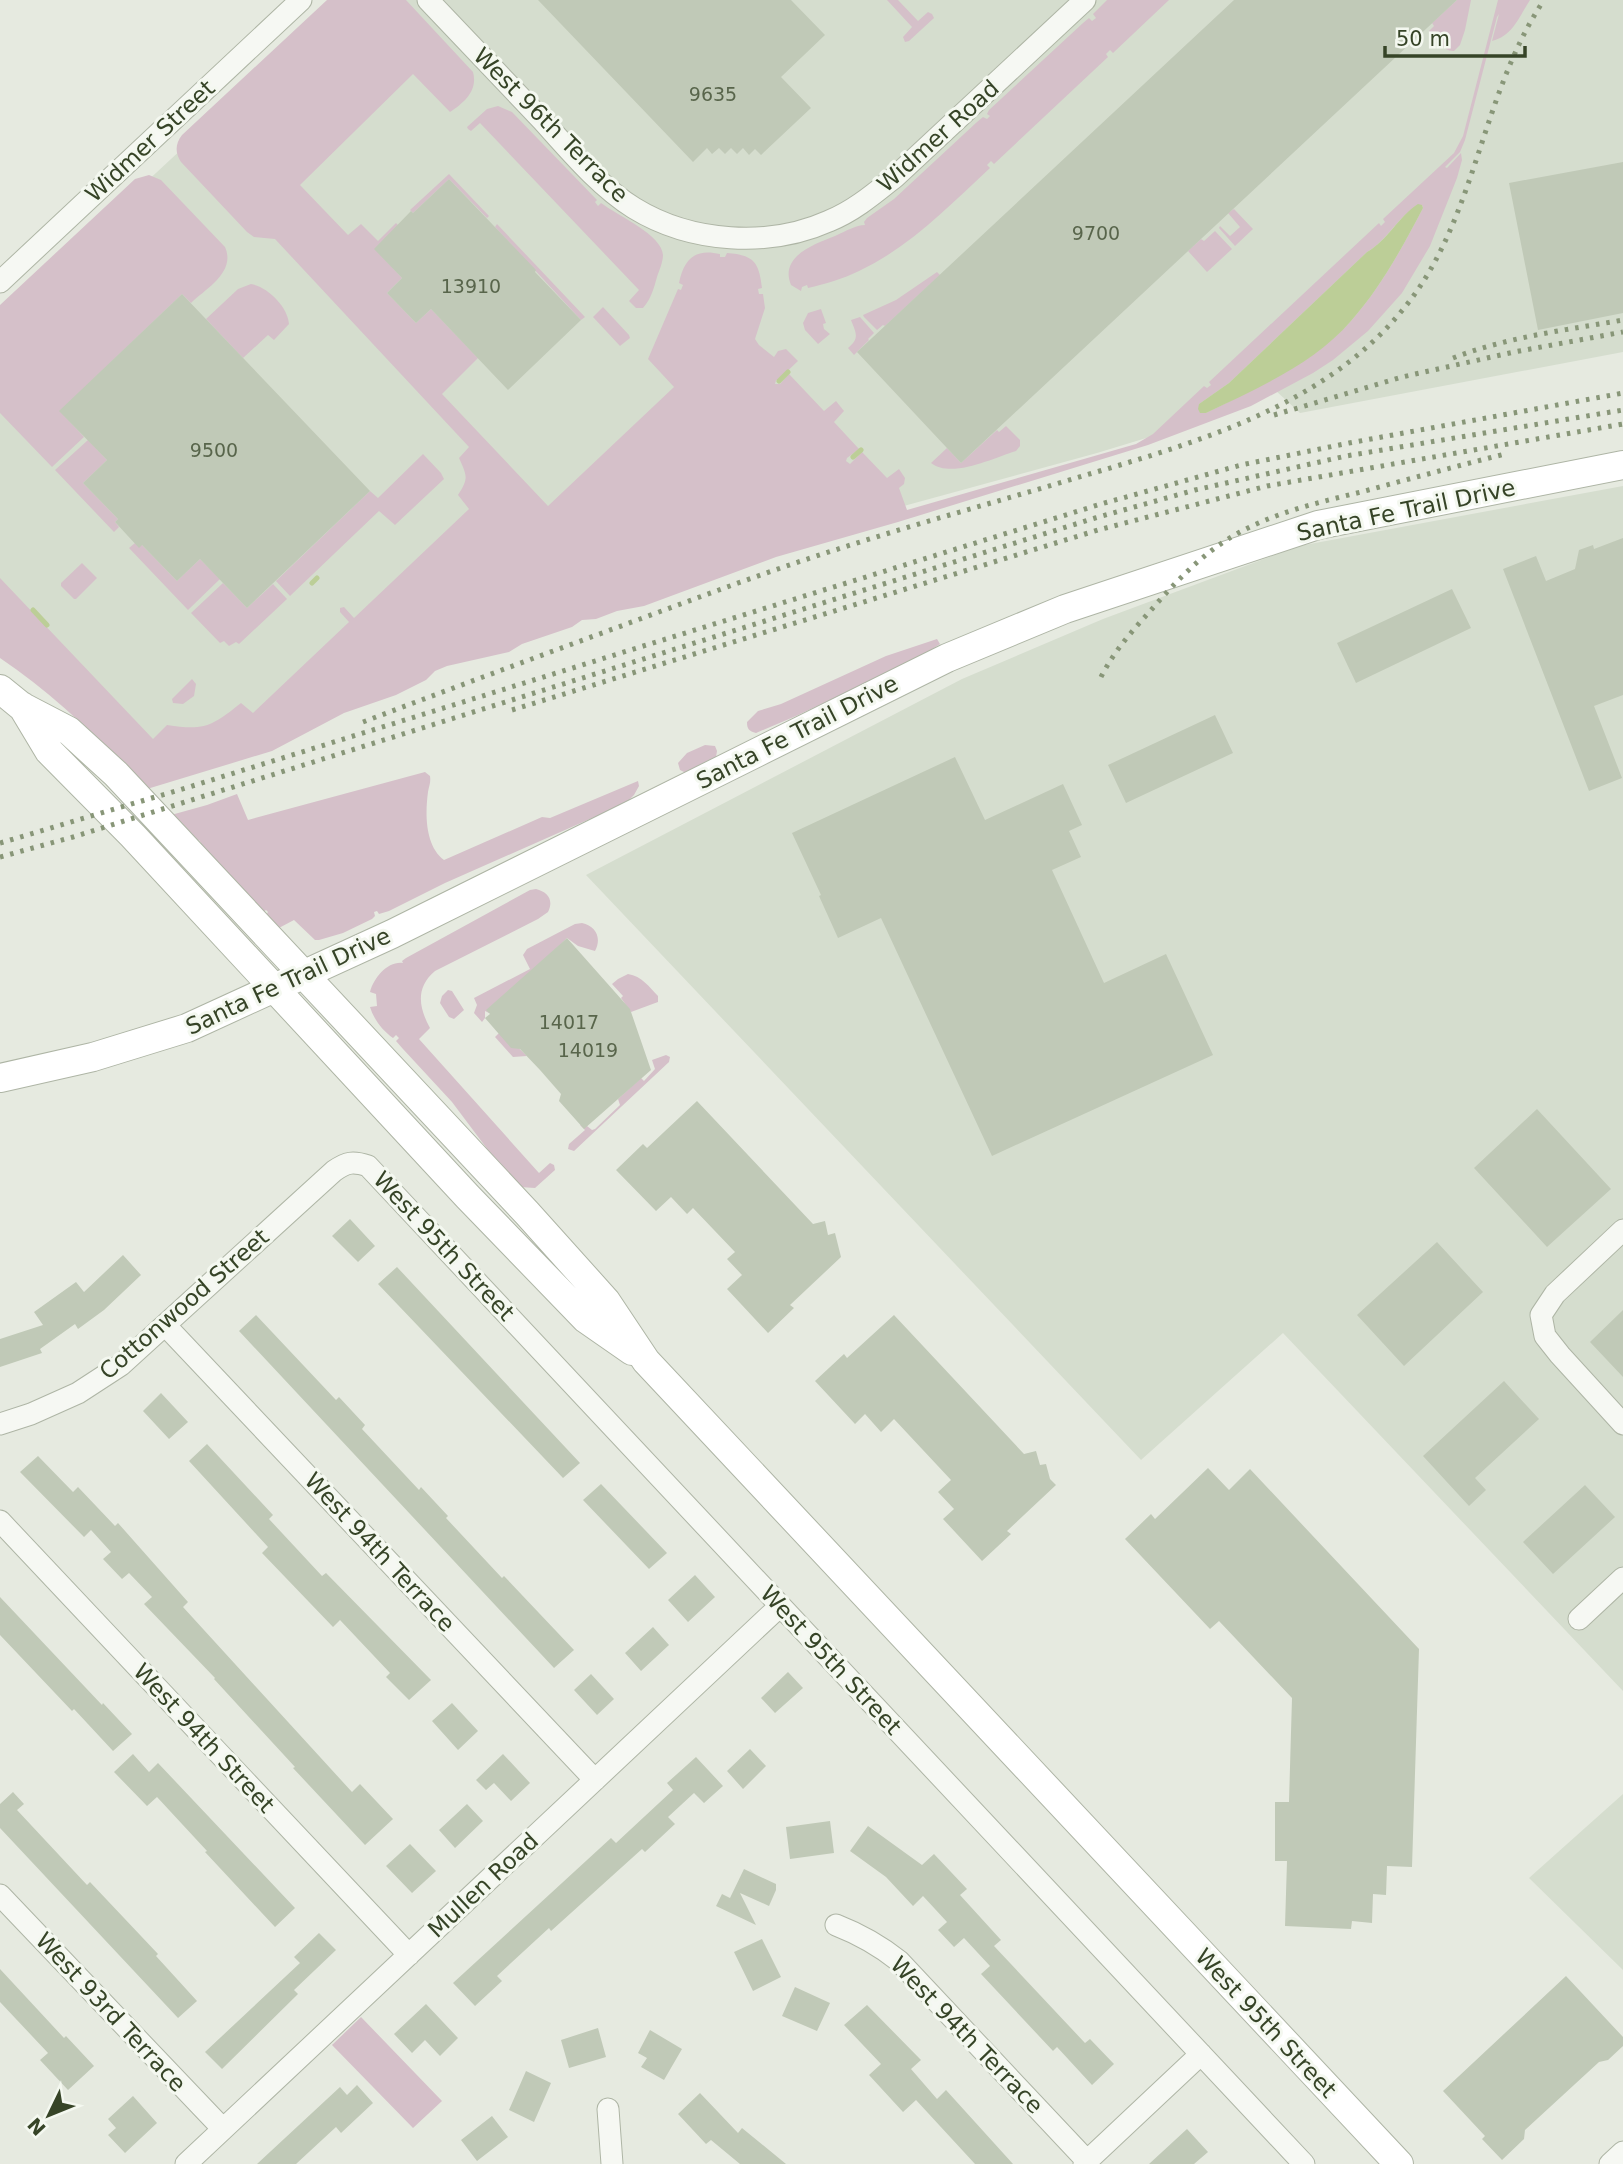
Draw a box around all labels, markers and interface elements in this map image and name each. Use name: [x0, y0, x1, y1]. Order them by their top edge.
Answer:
scale bar: [1385, 14, 1525, 58]
text: 50 m: [1396, 27, 1450, 51]
street label: West 96th Terrace: [468, 42, 634, 208]
street label: Widmer Street: [80, 75, 220, 207]
street label: Widmer Road: [872, 75, 1004, 197]
house number: 9635: [689, 83, 737, 105]
house number: 9700: [1072, 222, 1120, 244]
house number: 13910: [441, 275, 501, 297]
house number: 9500: [190, 439, 238, 461]
street label: Santa Fe Trail Drive: [1294, 474, 1518, 546]
street label: Santa Fe Trail Drive: [692, 670, 902, 794]
street label: Santa Fe Trail Drive: [182, 922, 394, 1040]
house number: 14017: [539, 1011, 599, 1033]
house number: 14019: [558, 1039, 618, 1061]
street label: West 95th Street: [368, 1166, 520, 1326]
street label: Cottonwood Street: [94, 1223, 274, 1385]
street label: West 94th Terrace: [300, 1467, 460, 1637]
street label: West 95th Street: [755, 1580, 907, 1740]
street label: West 94th Street: [128, 1658, 280, 1818]
street label: Mullen Road: [423, 1827, 543, 1943]
street label: West 93rd Terrace: [31, 1927, 191, 2097]
street label: West 95th Street: [1190, 1943, 1342, 2103]
street label: West 94th Terrace: [886, 1951, 1048, 2119]
north arrow: [14, 2080, 84, 2150]
text: N: [23, 2113, 50, 2140]

